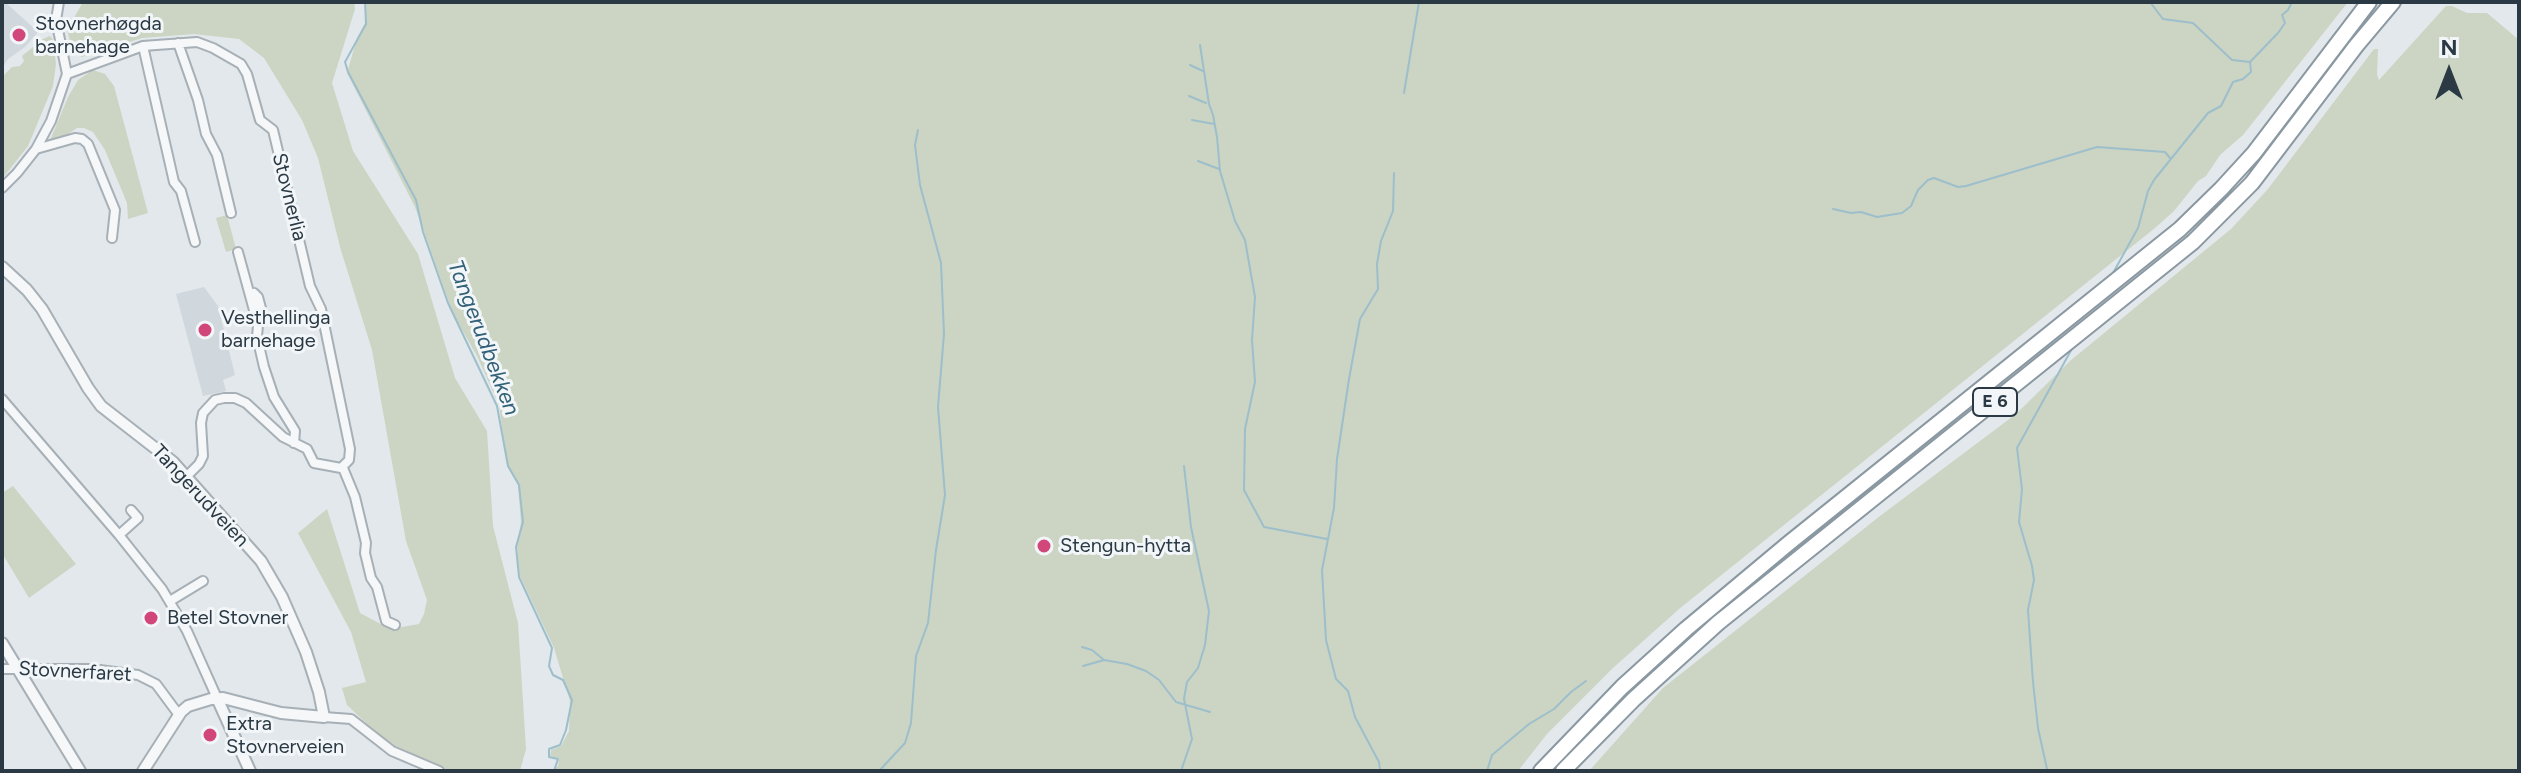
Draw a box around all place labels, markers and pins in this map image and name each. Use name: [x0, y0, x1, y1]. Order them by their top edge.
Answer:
place label: Stovnerhøgda barnehage: [35, 12, 162, 59]
marker: Stovnerhøgda barnehage: [10, 26, 28, 44]
place label: Vesthellinga barnehage: [221, 306, 330, 353]
marker: Vesthellinga barnehage: [196, 321, 214, 339]
place label: Stengun-hytta: [1060, 534, 1191, 558]
marker: Stengun-hytta: [1035, 537, 1053, 555]
place label: Betel Stovner: [167, 606, 288, 630]
marker: Betel Stovner: [142, 609, 160, 627]
place label: Extra Stovnerveien: [226, 712, 344, 759]
marker: Extra Stovnerveien: [201, 726, 219, 744]

